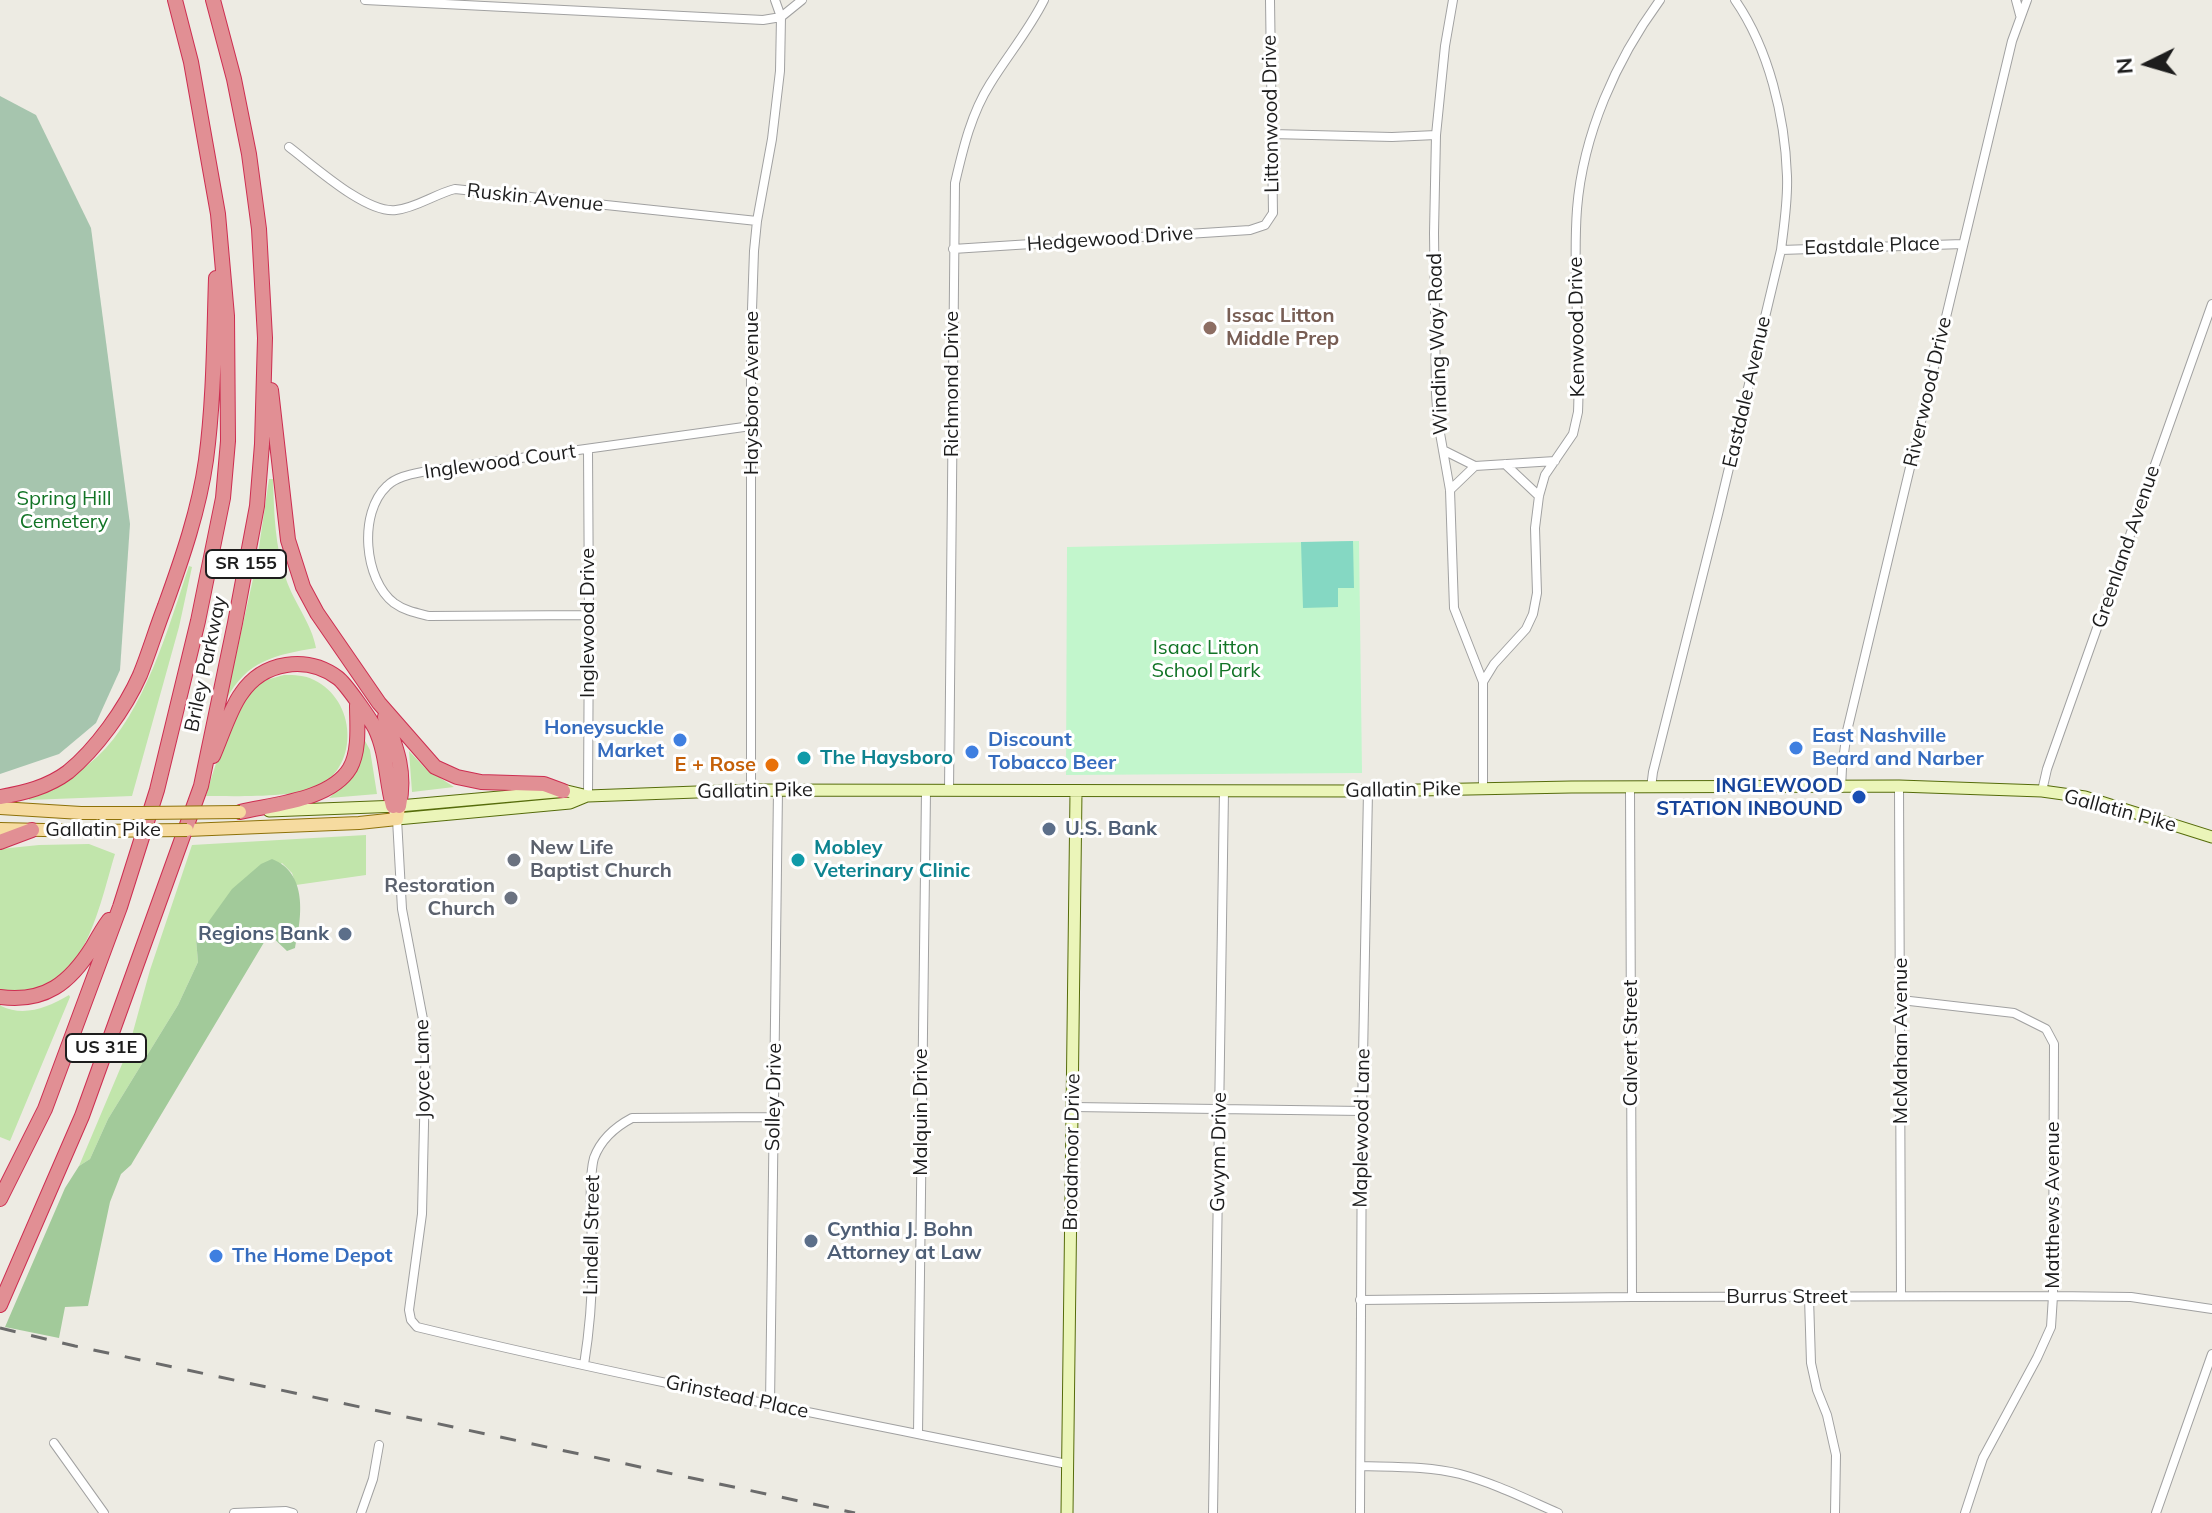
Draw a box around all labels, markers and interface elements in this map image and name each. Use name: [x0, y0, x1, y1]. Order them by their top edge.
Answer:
north arrow: [2108, 24, 2188, 104]
street label: Littonwood Drive: [1258, 35, 1284, 193]
text: N: [2109, 57, 2139, 76]
street label: Ruskin Avenue: [466, 179, 604, 217]
street label: Hedgewood Drive: [1026, 221, 1194, 257]
street label: Eastdale Place: [1804, 232, 1940, 260]
street label: Winding Way Road: [1423, 252, 1453, 436]
street label: Kenwood Drive: [1564, 257, 1590, 397]
place label: Issac Litton Middle Prep: [1226, 304, 1339, 351]
street label: Haysboro Avenue: [740, 311, 764, 475]
street label: Richmond Drive: [940, 311, 964, 457]
street label: Eastdale Avenue: [1718, 314, 1776, 470]
street label: Riverwood Drive: [1899, 315, 1957, 469]
marker: Issac Litton Middle Prep: [1201, 319, 1219, 337]
street label: Inglewood Court: [423, 440, 577, 484]
street label: Greenland Avenue: [2087, 462, 2165, 632]
park label: Spring Hill Cemetery: [16, 487, 112, 534]
street label: Inglewood Drive: [576, 548, 600, 698]
road number: SR 155: [206, 550, 286, 578]
street label: Briley Parkway: [180, 594, 232, 734]
park label: Isaac Litton School Park: [1152, 636, 1260, 683]
place label: Honeysuckle Market: [544, 716, 664, 763]
place label: East Nashville Beard and Narber: [1812, 724, 1984, 771]
place label: Discount Tobacco Beer: [988, 728, 1116, 775]
marker: Honeysuckle Market: [671, 731, 689, 749]
marker: East Nashville Beard and Narber: [1787, 739, 1805, 757]
marker: Discount Tobacco Beer: [963, 743, 981, 761]
place label: The Haysboro: [820, 746, 953, 770]
marker: The Haysboro: [795, 749, 813, 767]
place label: E + Rose: [675, 753, 756, 777]
marker: E + Rose: [763, 756, 781, 774]
place label: INGLEWOOD STATION INBOUND: [1656, 774, 1843, 821]
street label: Gallatin Pike: [1345, 777, 1461, 803]
street label: Gallatin Pike: [697, 778, 813, 804]
street label: Gallatin Pike: [2061, 784, 2179, 838]
marker: INGLEWOOD STATION INBOUND: [1850, 788, 1868, 806]
place label: U.S. Bank: [1065, 817, 1157, 841]
street label: Gallatin Pike: [45, 818, 161, 842]
marker: U.S. Bank: [1040, 820, 1058, 838]
place label: New Life Baptist Church: [530, 836, 672, 883]
place label: Mobley Veterinary Clinic: [814, 836, 970, 883]
marker: New Life Baptist Church: [505, 851, 523, 869]
marker: Mobley Veterinary Clinic: [789, 851, 807, 869]
place label: Restoration Church: [384, 874, 495, 921]
marker: Restoration Church: [502, 889, 520, 907]
place label: Regions Bank: [198, 922, 329, 946]
marker: Regions Bank: [336, 925, 354, 943]
street label: McMahan Avenue: [1889, 958, 1913, 1124]
street label: Calvert Street: [1619, 980, 1643, 1106]
street label: Joyce Lane: [410, 1019, 436, 1119]
road number: US 31E: [66, 1034, 146, 1062]
street label: Solley Drive: [761, 1043, 787, 1151]
street label: Malquin Drive: [909, 1048, 933, 1176]
street label: Maplewood Lane: [1349, 1048, 1375, 1208]
street label: Broadmoor Drive: [1059, 1073, 1085, 1231]
street label: Gwynn Drive: [1206, 1092, 1232, 1212]
street label: Matthews Avenue: [2041, 1121, 2065, 1289]
street label: Lindell Street: [579, 1175, 605, 1295]
place label: Cynthia J. Bohn Attorney at Law: [827, 1218, 982, 1265]
marker: Cynthia J. Bohn Attorney at Law: [802, 1232, 820, 1250]
place label: The Home Depot: [232, 1244, 393, 1268]
marker: The Home Depot: [207, 1247, 225, 1265]
street label: Burrus Street: [1726, 1285, 1848, 1309]
street label: Grinstead Place: [663, 1370, 811, 1424]

